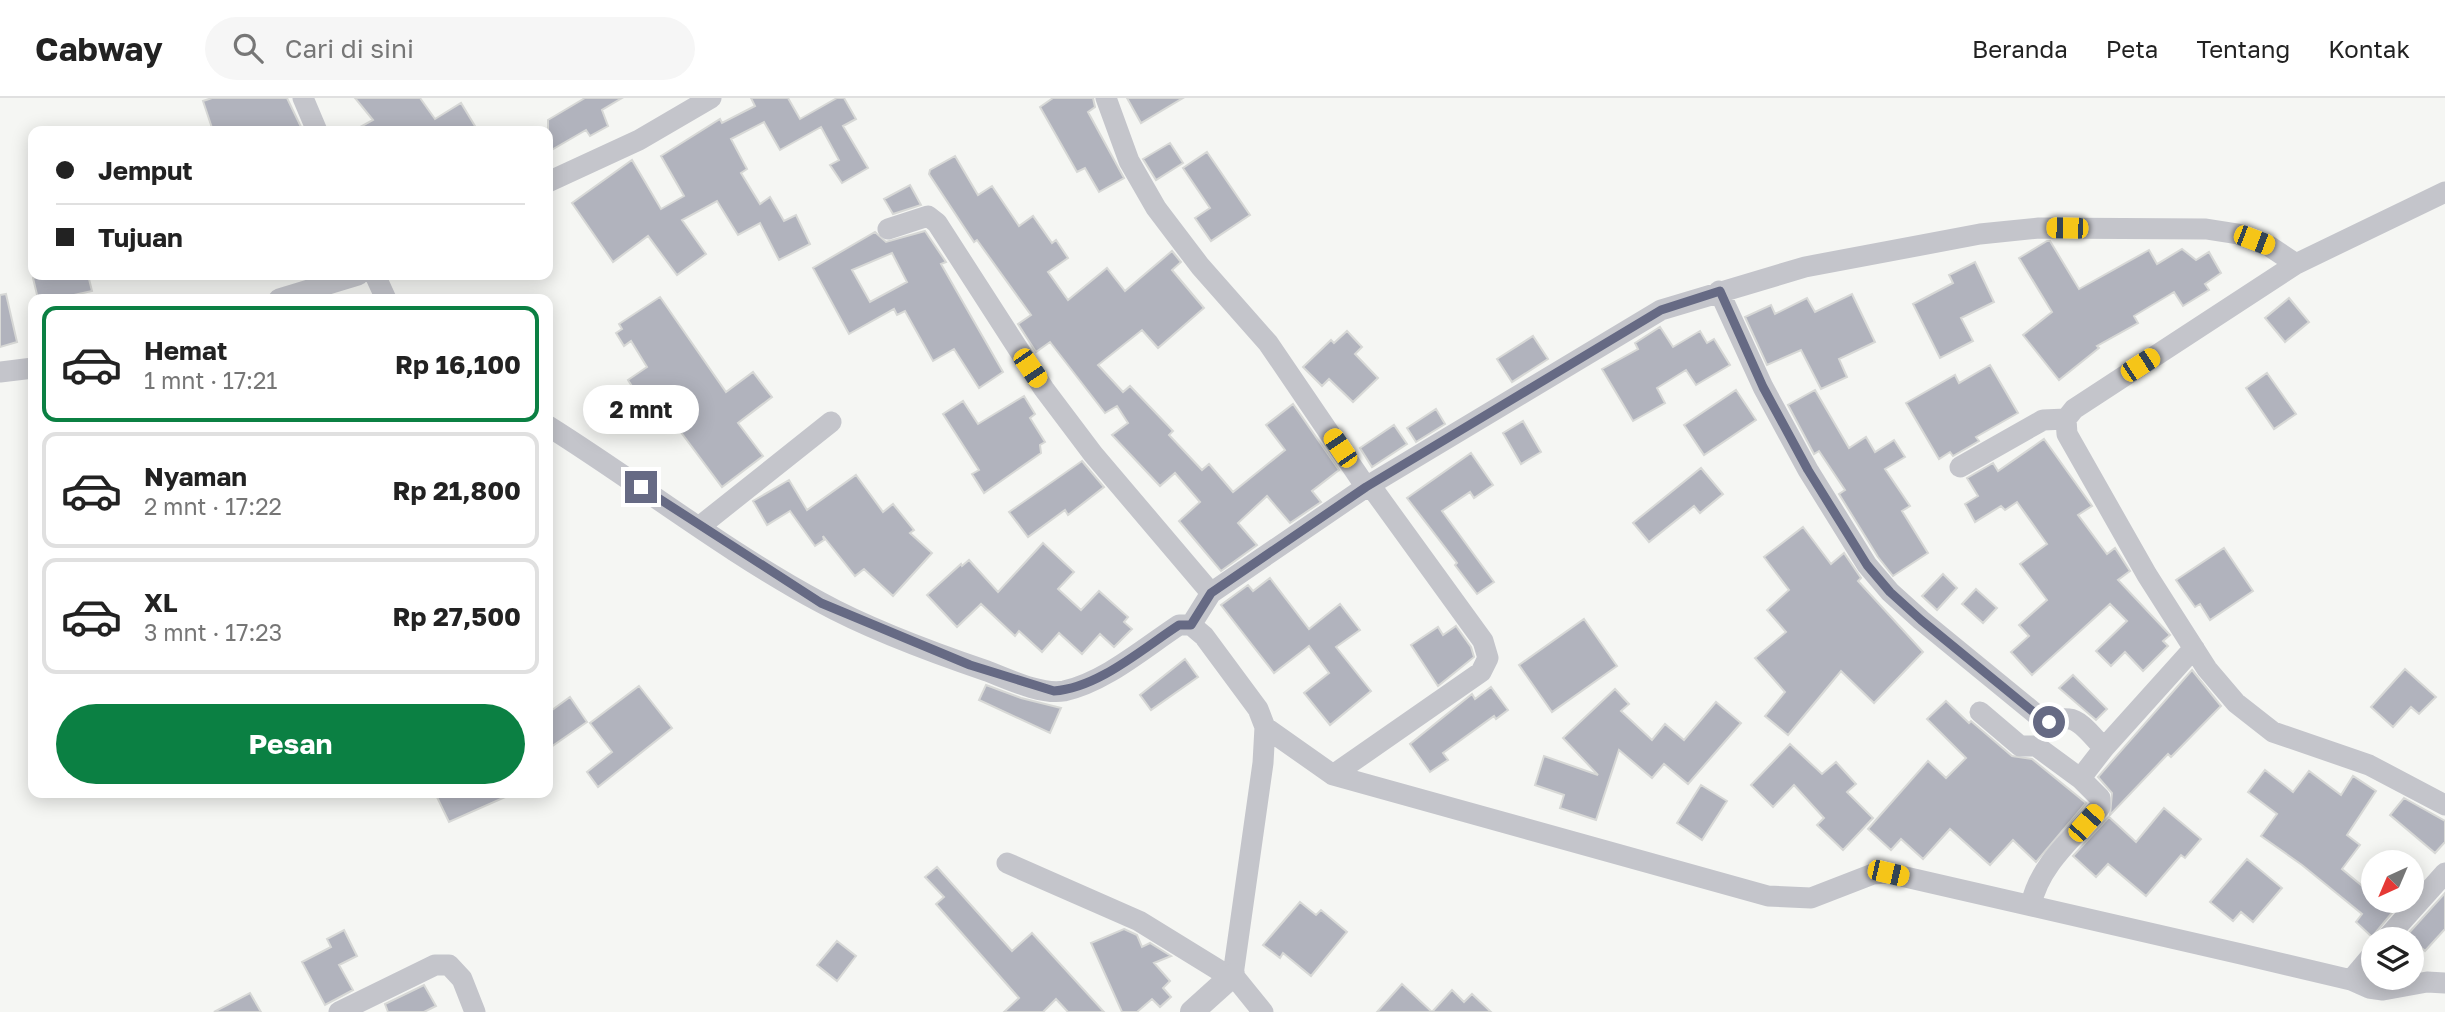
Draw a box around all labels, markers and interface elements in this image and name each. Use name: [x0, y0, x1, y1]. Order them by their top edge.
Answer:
search box: [205, 17, 695, 80]
text: Cabway: [35, 29, 163, 68]
icon: search: [229, 29, 267, 67]
text: Cari di sini: [285, 33, 414, 64]
text: Beranda: [1972, 34, 2068, 63]
text: Peta: [2106, 34, 2158, 63]
text: Tentang: [2196, 34, 2290, 63]
text: Kontak: [2328, 34, 2410, 63]
text: Jemput: [98, 155, 193, 186]
car: [2046, 217, 2089, 239]
text: Tujuan: [98, 222, 183, 253]
car: [2231, 223, 2278, 257]
icon: car: [60, 333, 123, 396]
text: Hemat: [144, 335, 227, 366]
car: [1010, 345, 1051, 391]
car: [2117, 345, 2164, 385]
text: Rp 16,100: [395, 349, 521, 380]
text: 1 mnt · 17:21: [144, 366, 278, 394]
callout: 2 mnt: [583, 386, 699, 434]
text: 2 mnt: [609, 395, 673, 423]
car: [1320, 425, 1361, 471]
icon: car: [60, 459, 123, 522]
text: Nyaman: [144, 461, 247, 492]
route end: [625, 471, 657, 503]
text: Rp 21,800: [392, 475, 521, 506]
text: 2 mnt · 17:22: [144, 492, 282, 520]
icon: car: [60, 585, 123, 648]
text: XL: [144, 587, 178, 618]
text: Rp 27,500: [392, 601, 521, 632]
text: 3 mnt · 17:23: [144, 618, 282, 646]
button: Pesan: [56, 704, 525, 784]
route start: [2033, 706, 2065, 738]
car: [2065, 800, 2108, 846]
north arrow: [2361, 850, 2424, 914]
map controls: [2361, 850, 2424, 990]
car: [1866, 858, 1911, 888]
button: layers: [2361, 927, 2424, 990]

